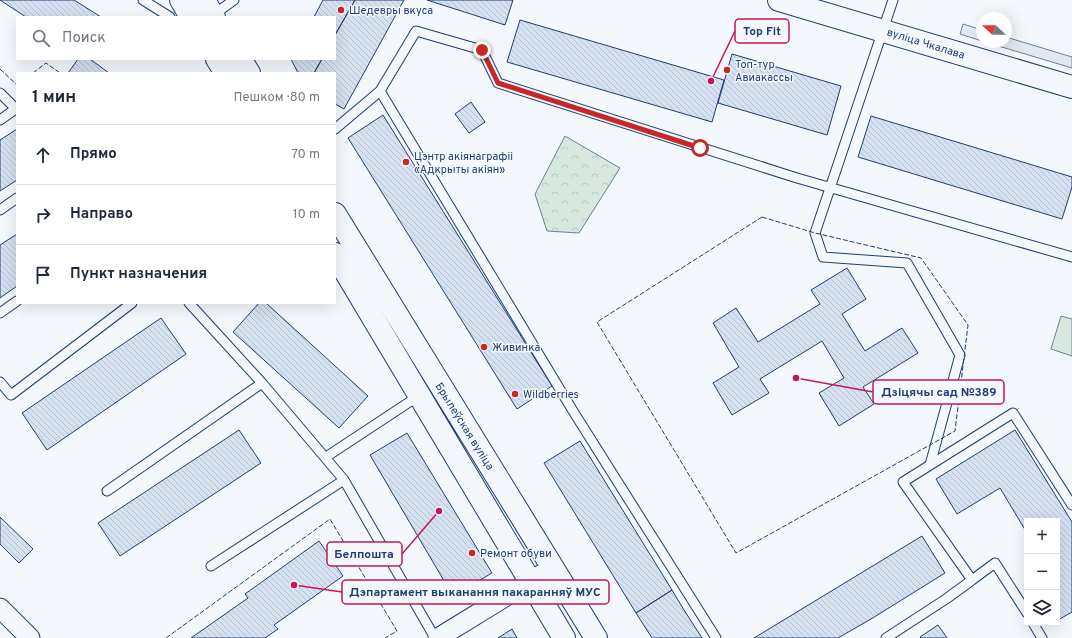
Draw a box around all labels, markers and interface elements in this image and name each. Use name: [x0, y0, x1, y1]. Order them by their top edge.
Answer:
place label: Шедевры вкуса: [349, 4, 433, 18]
marker: Шедевры вкуса: [336, 5, 346, 15]
north arrow: [976, 12, 1012, 48]
search box: [16, 16, 336, 60]
callout: Top Fit: [735, 19, 789, 43]
text: Top Fit: [743, 24, 781, 40]
street label: вуліца Чкалава: [885, 25, 967, 63]
icon: search: [30, 27, 52, 49]
text: Поиск: [62, 29, 106, 48]
route end: [473, 41, 491, 59]
place label: Топ-тур Авиакассы: [735, 58, 793, 85]
marker: Топ-тур Авиакассы: [722, 65, 732, 75]
text: 1 мин: [32, 87, 76, 109]
text: Пешком · 80 m: [234, 90, 320, 106]
route start: [691, 139, 709, 157]
icon: ahead: [32, 144, 54, 166]
text: Прямо: [70, 145, 117, 164]
text: 70 m: [291, 147, 320, 163]
place label: Цэнтр акіянаграфіі «Адкрыты акіян»: [414, 150, 513, 177]
marker: Цэнтр акіянаграфіі «Адкрыты акіян»: [401, 157, 411, 167]
icon: right: [32, 204, 54, 226]
text: Направо: [70, 205, 133, 224]
text: 10 m: [293, 207, 320, 223]
icon: arrive: [32, 264, 54, 286]
text: Пункт назначения: [70, 265, 207, 284]
place label: Живинка: [492, 341, 540, 355]
marker: Живинка: [479, 342, 489, 352]
street label: Брылеўская вуліца: [432, 380, 497, 473]
callout: Дзіцячы сад №389: [873, 380, 1004, 404]
text: Дзіцячы сад №389: [881, 385, 997, 401]
place label: Wildberries: [523, 388, 579, 402]
marker: Wildberries: [510, 389, 520, 399]
map controls: [1024, 518, 1060, 626]
button: +: [1024, 518, 1060, 554]
callout: Белпошта: [327, 542, 402, 566]
text: Белпошта: [334, 547, 394, 563]
place label: Ремонт обуви: [480, 547, 552, 561]
marker: Ремонт обуви: [467, 548, 477, 558]
button: −: [1024, 554, 1060, 590]
callout: Дэпартамент выканання пакаранняў МУС: [342, 580, 609, 604]
text: Дэпартамент выканання пакаранняў МУС: [349, 585, 601, 601]
button: layers: [1024, 590, 1060, 626]

